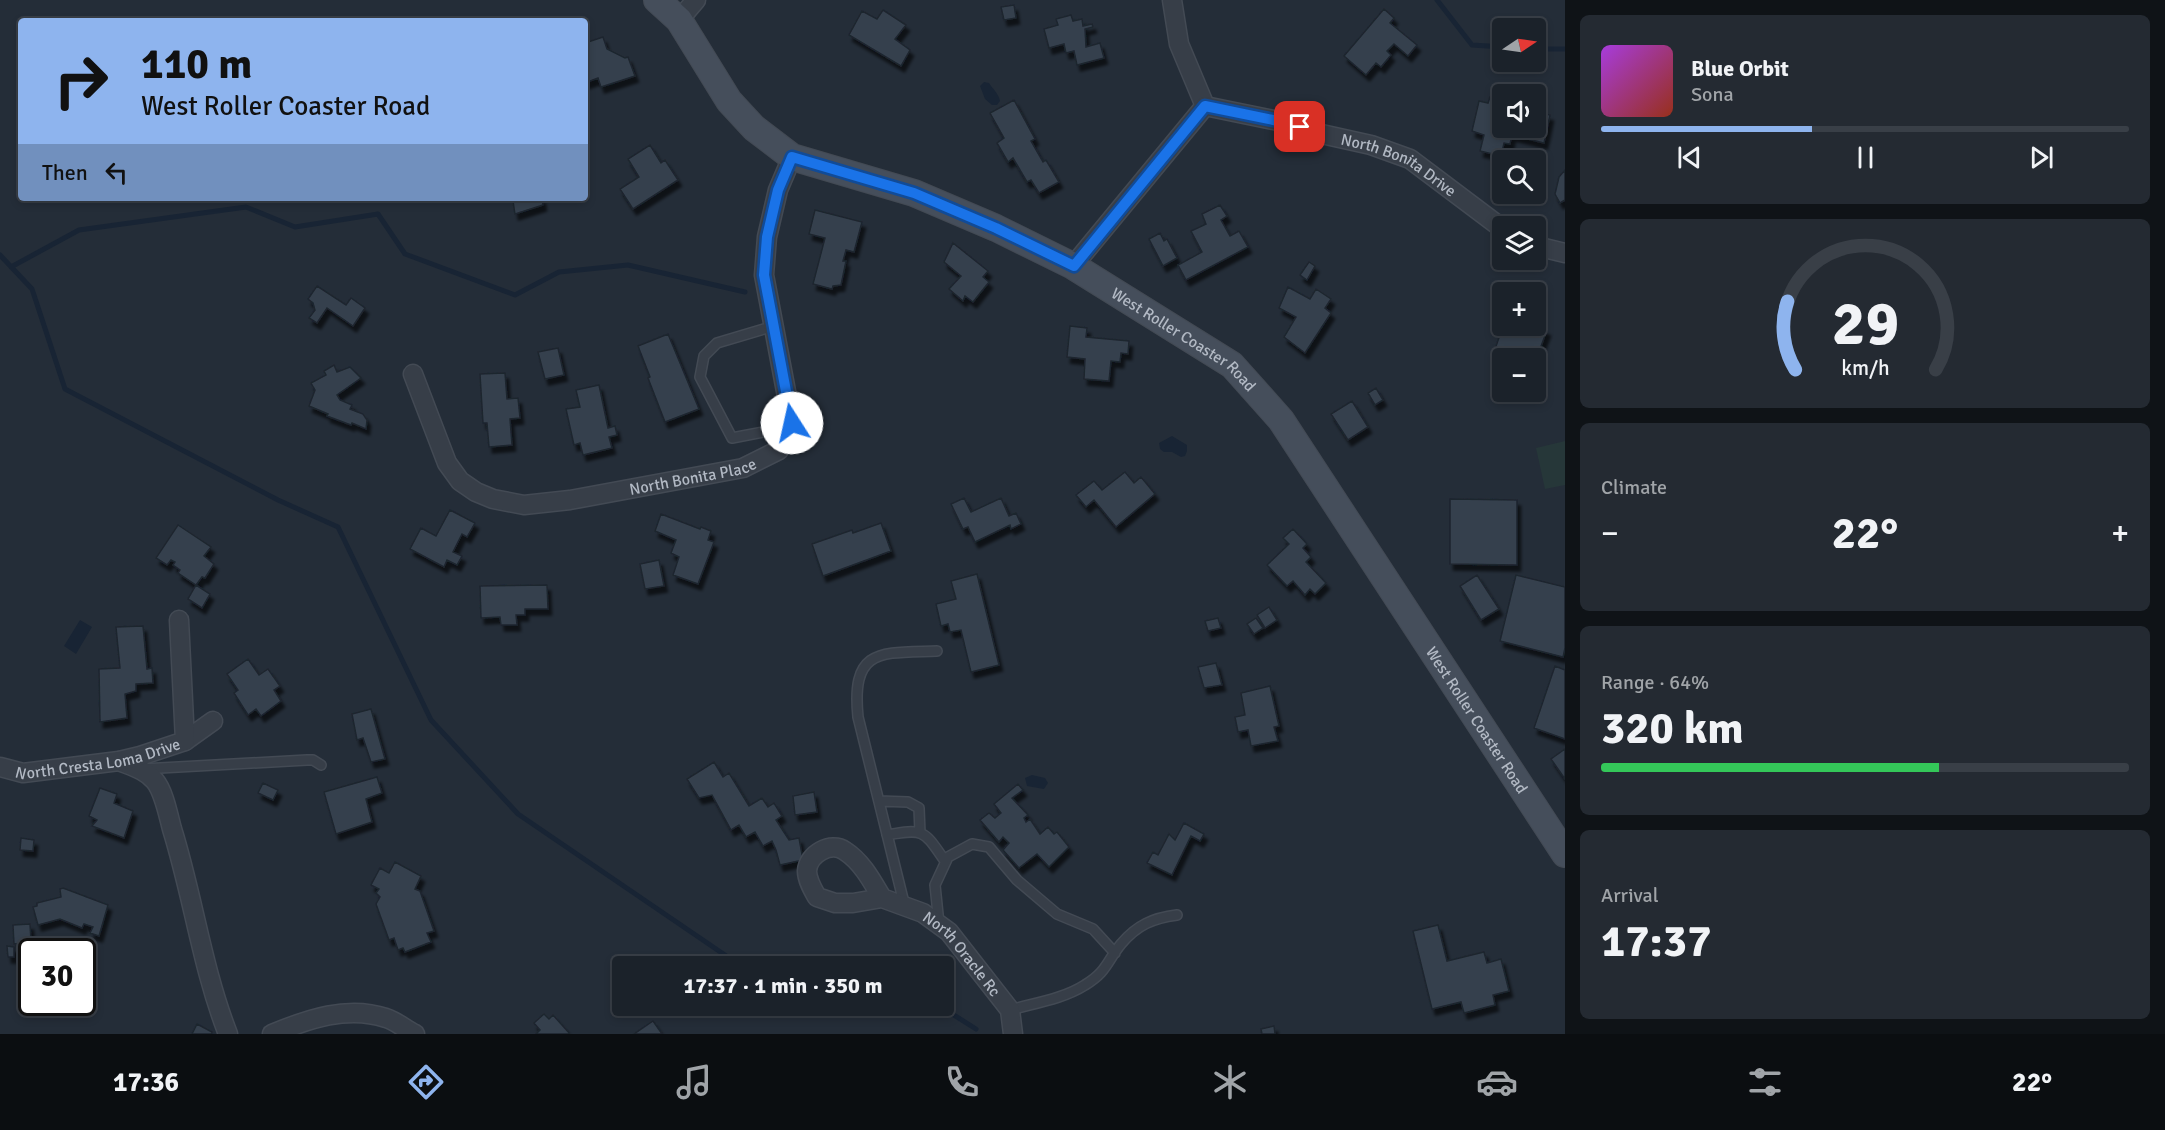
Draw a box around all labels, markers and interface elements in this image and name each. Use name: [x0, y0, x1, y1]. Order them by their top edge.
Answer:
north arrow: [1492, 18, 1546, 72]
map controls: [1492, 18, 1546, 402]
text: 110 m: [141, 39, 252, 90]
icon: right: [42, 42, 120, 120]
text: Blue Orbit: [1691, 55, 1789, 82]
text: Sona: [1691, 82, 1734, 107]
button: sound: [1492, 84, 1546, 138]
text: West Roller Coaster Road: [141, 90, 430, 123]
pin: [1274, 101, 1325, 152]
icon: arrive: [1283, 110, 1316, 143]
street label: North Bonita Drive: [1339, 130, 1460, 201]
icon: previous: [1673, 141, 1706, 174]
icon: pause: [1849, 141, 1882, 174]
icon: next: [2025, 141, 2058, 174]
button: search: [1492, 150, 1546, 204]
icon: left: [100, 156, 133, 189]
text: Then: [42, 159, 88, 186]
button: layers: [1492, 216, 1546, 270]
button: +: [1492, 282, 1546, 336]
street label: West Roller Coaster Road: [1107, 283, 1260, 396]
text: 29: [1831, 285, 1899, 362]
button: −: [1492, 348, 1546, 402]
text: km/h: [1841, 356, 1889, 382]
position arrow: [760, 391, 824, 455]
street label: North Bonita Place: [628, 454, 760, 500]
text: Climate: [1601, 475, 1667, 500]
text: 22°: [1832, 506, 1898, 561]
text: −: [1601, 513, 1619, 554]
text: +: [2111, 513, 2129, 554]
street label: West Roller Coaster Road: [1421, 643, 1532, 798]
text: Range · 64%: [1601, 670, 1709, 695]
text: 320 km: [1601, 701, 1744, 756]
street label: North Cresta Loma Drive: [13, 734, 183, 785]
text: Arrival: [1601, 883, 1659, 908]
street label: North Oracle Rc: [919, 907, 1005, 1001]
text: 17:37: [1601, 914, 1711, 969]
speed limit sign: 30: [18, 938, 96, 1016]
text: 17:37 · 1 min · 350 m: [683, 972, 883, 999]
icon: directions: [405, 1061, 447, 1103]
icon: music: [673, 1061, 715, 1103]
icon: phone: [941, 1061, 983, 1103]
icon: climate: [1209, 1061, 1251, 1103]
icon: car: [1476, 1061, 1518, 1103]
icon: filters: [1744, 1061, 1786, 1103]
text: 17:36: [113, 1066, 179, 1099]
text: 22°: [2012, 1066, 2052, 1099]

